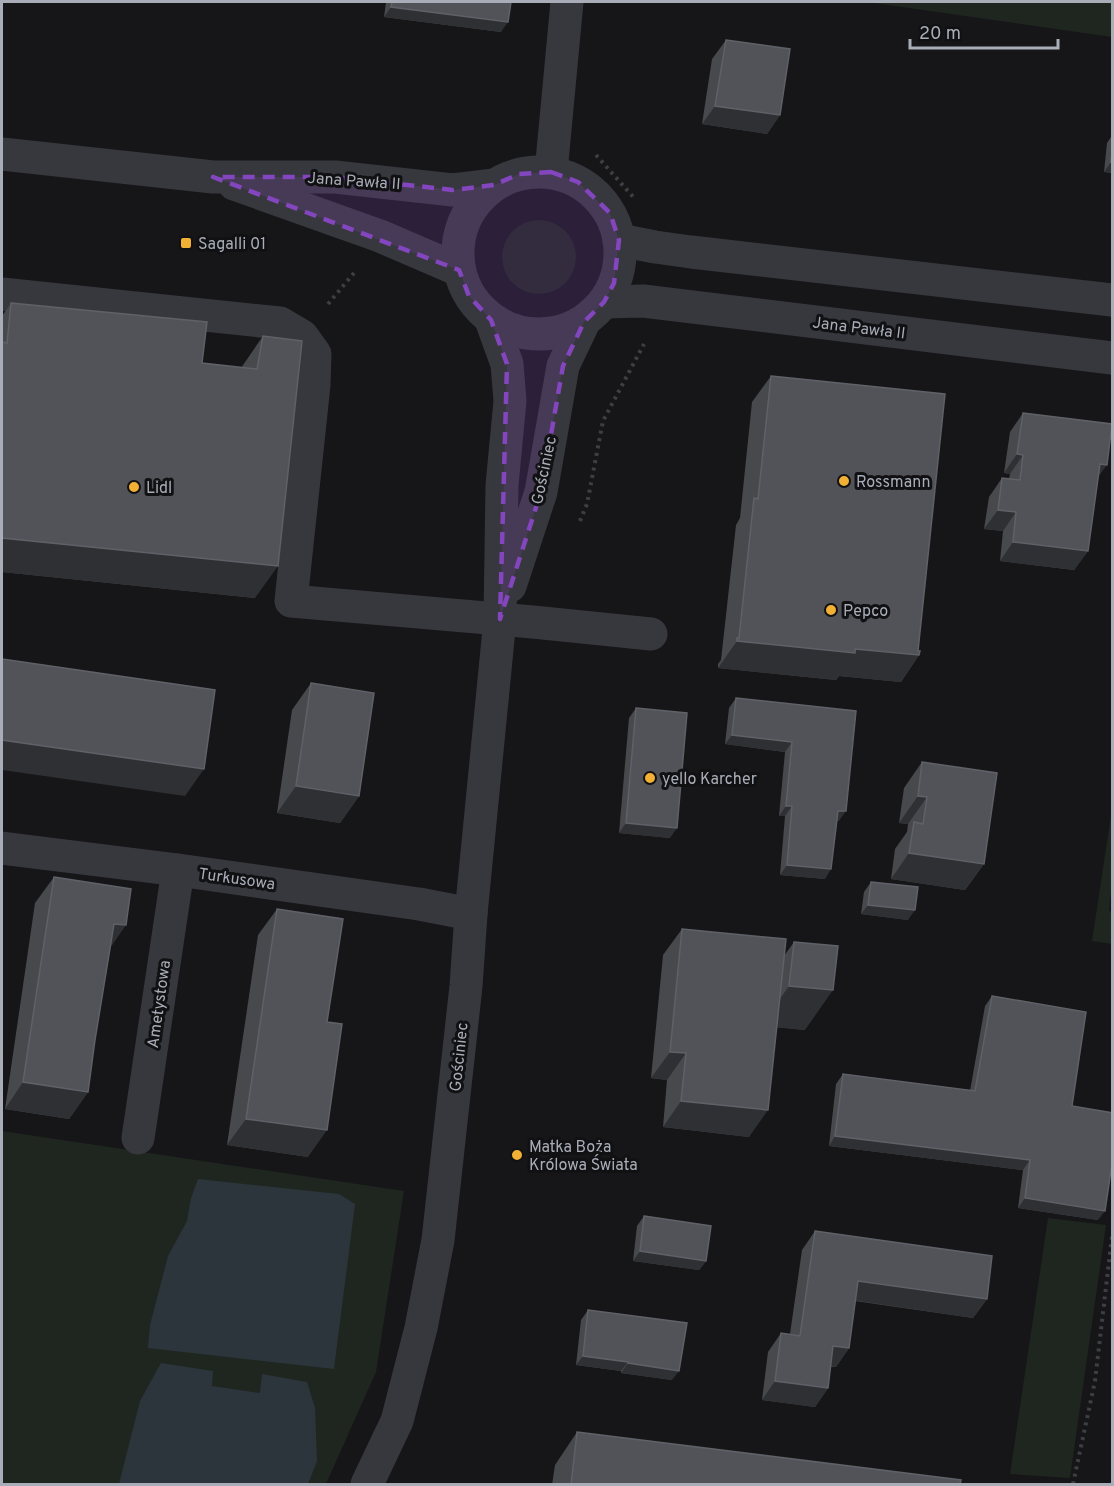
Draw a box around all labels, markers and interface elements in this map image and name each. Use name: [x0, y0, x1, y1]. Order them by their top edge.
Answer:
scale bar: [910, 12, 1058, 50]
text: 20 m: [919, 23, 961, 46]
street label: Jana Pawła II: [307, 169, 401, 195]
place label: Sagalli 01: [198, 235, 266, 255]
marker: Sagalli 01: [179, 236, 193, 250]
street label: Jana Pawła II: [811, 313, 906, 345]
street label: Gościniec: [528, 434, 562, 506]
place label: Rossmann: [856, 473, 931, 493]
marker: Rossmann: [837, 474, 851, 488]
place label: Lidl: [146, 479, 172, 499]
marker: Lidl: [127, 480, 141, 494]
place label: Pepco: [843, 602, 888, 622]
marker: Pepco: [824, 603, 838, 617]
place label: yello Karcher: [662, 770, 757, 790]
marker: yello Karcher: [643, 771, 657, 785]
street label: Turkusowa: [197, 865, 276, 895]
street label: Ametystowa: [144, 959, 176, 1050]
street label: Gościniec: [446, 1022, 474, 1093]
place label: Matka Boża Królowa Świata: [529, 1138, 638, 1176]
marker: Matka Boża Królowa Świata: [510, 1148, 524, 1162]

